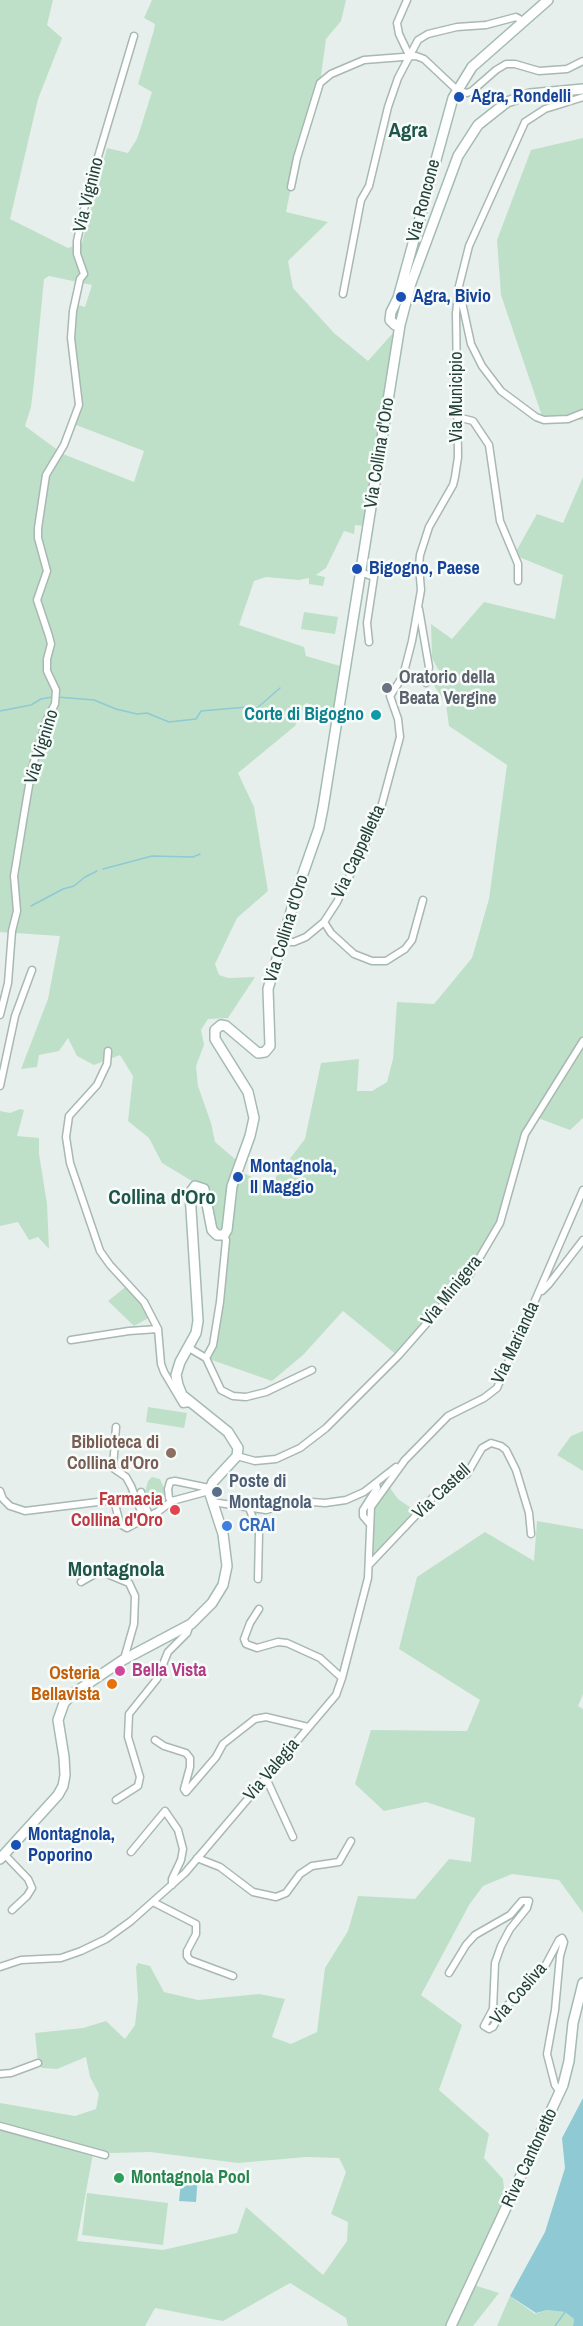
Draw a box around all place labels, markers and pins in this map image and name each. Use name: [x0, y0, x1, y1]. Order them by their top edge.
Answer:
place label: Agra, Rondelli: [471, 86, 571, 108]
marker: Agra, Rondelli: [452, 90, 466, 104]
place label: Agra, Bivio: [413, 286, 491, 308]
marker: Agra, Bivio: [394, 290, 408, 304]
place label: Bigogno, Paese: [369, 558, 480, 580]
marker: Bigogno, Paese: [350, 562, 364, 576]
place label: Oratorio della Beata Vergine: [399, 667, 496, 710]
marker: Oratorio della Beata Vergine: [380, 681, 394, 695]
place label: Corte di Bigogno: [244, 704, 364, 726]
marker: Corte di Bigogno: [369, 708, 383, 722]
place label: Montagnola, Il Maggio: [250, 1156, 337, 1198]
marker: Montagnola, Il Maggio: [231, 1170, 245, 1184]
place label: Biblioteca di Collina d'Oro: [67, 1432, 159, 1474]
marker: Biblioteca di Collina d'Oro: [164, 1446, 178, 1460]
place label: Poste di Montagnola: [229, 1471, 312, 1514]
marker: Poste di Montagnola: [210, 1485, 224, 1499]
place label: Farmacia Collina d'Oro: [71, 1489, 163, 1532]
marker: Farmacia Collina d'Oro: [168, 1503, 182, 1517]
place label: CRAI: [239, 1515, 275, 1537]
marker: CRAI: [220, 1519, 234, 1533]
place label: Bella Vista: [132, 1660, 206, 1682]
place label: Osteria Bellavista: [31, 1663, 100, 1706]
marker: Bella Vista: [113, 1664, 127, 1678]
marker: Osteria Bellavista: [105, 1677, 119, 1691]
place label: Montagnola, Poporino: [28, 1824, 115, 1866]
marker: Montagnola, Poporino: [9, 1838, 23, 1852]
place label: Montagnola Pool: [131, 2167, 250, 2189]
marker: Montagnola Pool: [112, 2171, 126, 2185]

